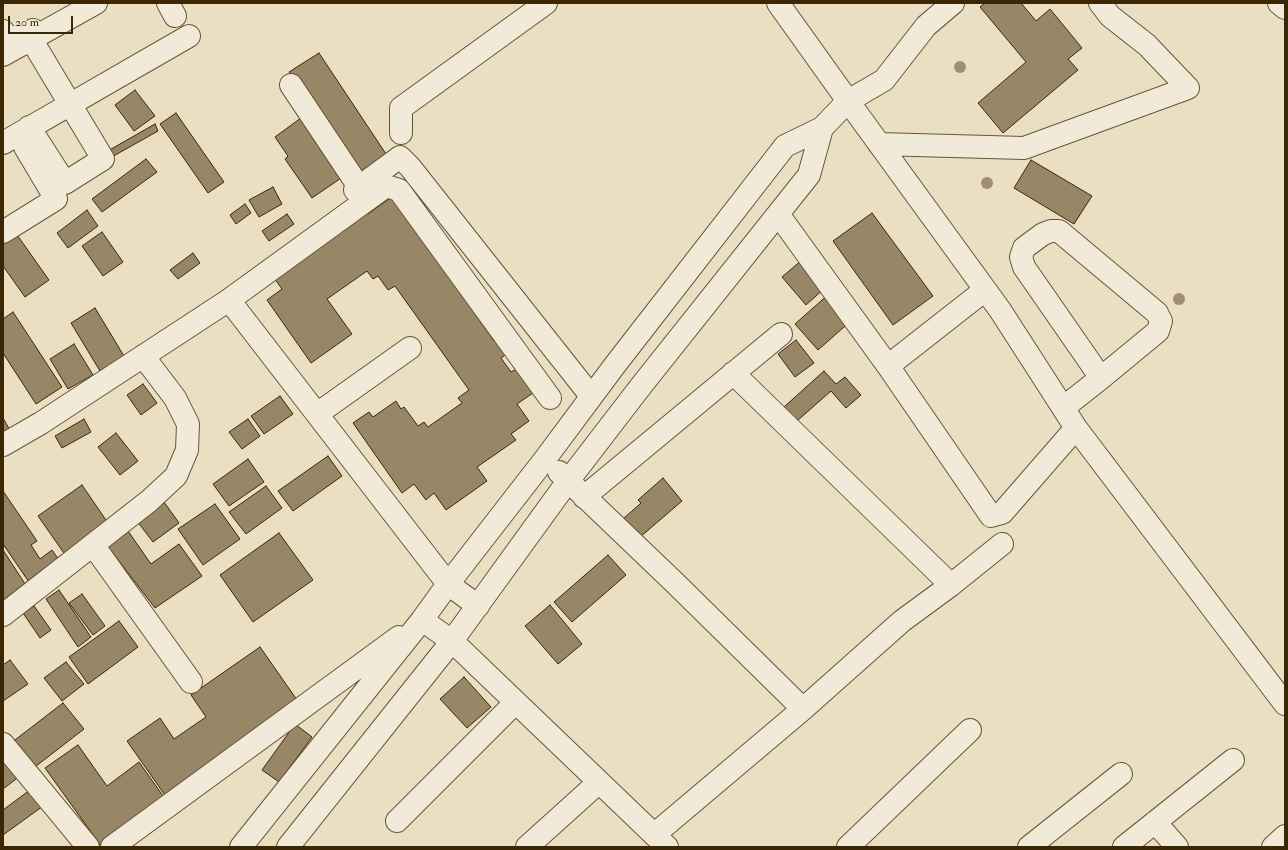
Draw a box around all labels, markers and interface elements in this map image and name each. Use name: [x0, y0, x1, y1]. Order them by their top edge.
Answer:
scale bar: [10, 8, 75, 34]
text: 20 m: [15, 15, 39, 30]

